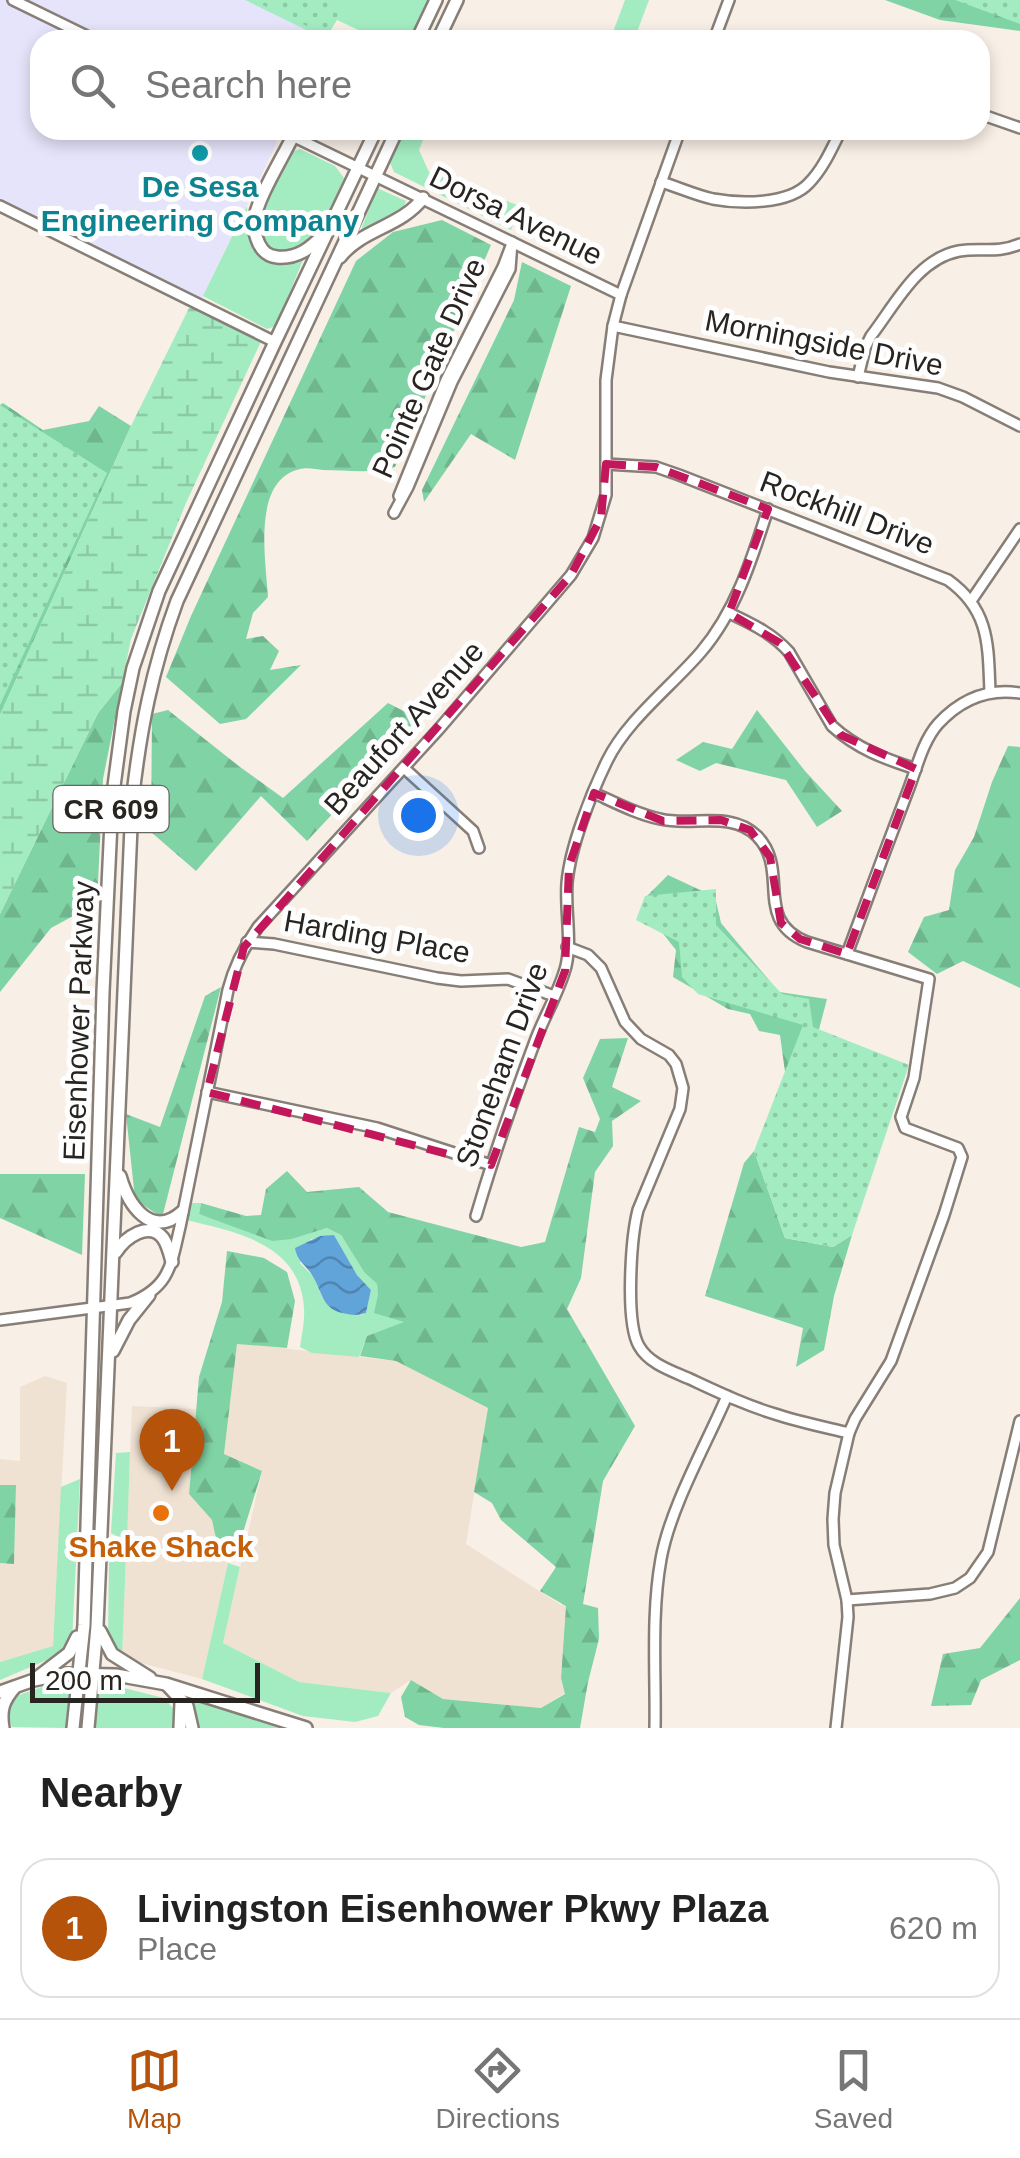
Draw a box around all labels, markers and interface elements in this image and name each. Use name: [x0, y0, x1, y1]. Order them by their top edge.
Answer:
search box: [30, 30, 990, 140]
icon: search: [65, 58, 120, 113]
text: Search here: [145, 64, 352, 106]
marker: De Sesa Engineering Company: [189, 142, 211, 164]
street label: Dorsa Avenue: [425, 160, 608, 272]
place label: De Sesa Engineering Company: [41, 170, 359, 237]
street label: Pointe Gate Drive: [365, 253, 492, 483]
street label: Morningside Drive: [702, 303, 946, 382]
street label: Rockhill Drive: [756, 464, 939, 561]
street label: Beaufort Avenue: [317, 634, 490, 821]
road number: CR 609: [54, 786, 168, 832]
your location: [393, 790, 444, 841]
street label: Eisenhower Parkway: [57, 880, 100, 1162]
street label: Harding Place: [281, 904, 473, 969]
street label: Stoneham Drive: [449, 958, 554, 1172]
pin: 1: [140, 1408, 204, 1491]
marker: Shake Shack: [150, 1502, 172, 1524]
place label: Shake Shack: [68, 1530, 254, 1563]
scale bar: [30, 1658, 260, 1702]
text: 200 m: [45, 1665, 123, 1696]
text: Nearby: [40, 1769, 182, 1816]
text: Livingston Eisenhower Pkwy Plaza: [137, 1888, 768, 1930]
text: 1: [66, 1910, 83, 1946]
text: 620 m: [889, 1910, 978, 1946]
text: Place: [137, 1931, 217, 1967]
tab: Map: [127, 2043, 182, 2135]
tab: Directions: [436, 2043, 560, 2135]
tab: Saved: [814, 2043, 893, 2135]

